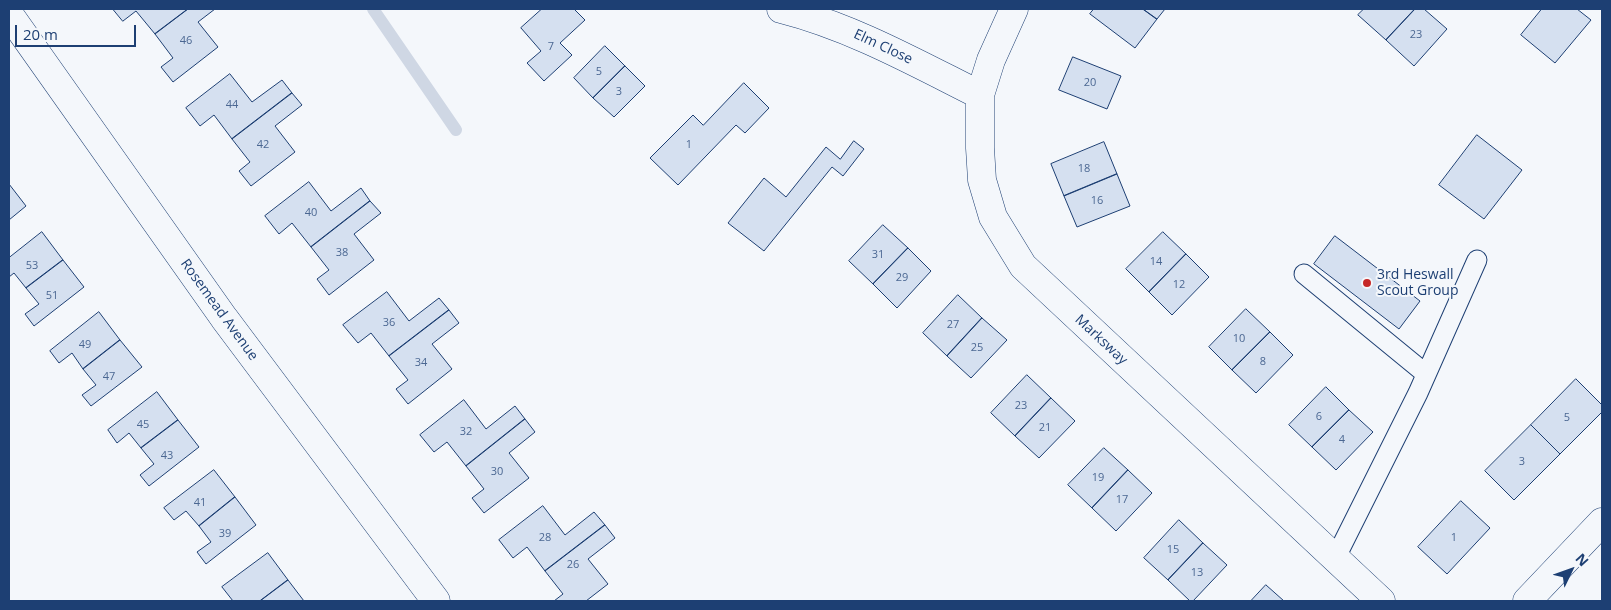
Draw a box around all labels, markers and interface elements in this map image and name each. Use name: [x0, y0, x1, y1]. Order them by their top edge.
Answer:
scale bar: [18, 15, 139, 47]
text: 20 m: [23, 24, 58, 44]
street label: Elm Close: [851, 26, 915, 68]
house number: 23: [1410, 28, 1422, 42]
house number: 46: [180, 34, 192, 48]
house number: 7: [548, 40, 554, 54]
house number: 5: [596, 65, 602, 79]
house number: 20: [1084, 76, 1096, 90]
house number: 3: [616, 85, 622, 99]
house number: 44: [226, 98, 238, 112]
house number: 42: [257, 138, 269, 152]
house number: 1: [686, 138, 692, 152]
house number: 18: [1078, 162, 1090, 176]
house number: 16: [1091, 194, 1103, 208]
house number: 40: [305, 206, 317, 220]
house number: 38: [336, 246, 348, 260]
house number: 31: [872, 248, 884, 262]
house number: 14: [1150, 255, 1162, 269]
street label: Rosemead Avenue: [177, 256, 261, 364]
house number: 53: [26, 259, 38, 273]
place label: 3rd Heswall Scout Group: [1377, 267, 1458, 300]
house number: 29: [896, 271, 908, 285]
marker: 3rd Heswall Scout Group: [1361, 277, 1373, 289]
house number: 12: [1173, 278, 1185, 292]
house number: 51: [46, 289, 58, 303]
street label: Marksway: [1071, 311, 1131, 369]
house number: 36: [383, 316, 395, 330]
house number: 27: [947, 318, 959, 332]
house number: 10: [1233, 332, 1245, 346]
house number: 49: [79, 338, 91, 352]
house number: 25: [971, 341, 983, 355]
house number: 8: [1260, 355, 1266, 369]
house number: 34: [415, 356, 427, 370]
house number: 47: [103, 370, 115, 384]
house number: 23: [1015, 399, 1027, 413]
house number: 6: [1316, 410, 1322, 424]
house number: 5: [1564, 411, 1570, 425]
house number: 45: [137, 418, 149, 432]
house number: 21: [1039, 421, 1051, 435]
house number: 32: [460, 425, 472, 439]
house number: 4: [1339, 433, 1345, 447]
house number: 43: [161, 449, 173, 463]
house number: 3: [1519, 455, 1525, 469]
house number: 30: [491, 465, 503, 479]
house number: 19: [1092, 471, 1104, 485]
house number: 17: [1116, 493, 1128, 507]
house number: 41: [194, 496, 206, 510]
house number: 39: [219, 527, 231, 541]
house number: 28: [539, 531, 551, 545]
house number: 1: [1451, 531, 1457, 545]
house number: 15: [1167, 543, 1179, 557]
north arrow: [1546, 545, 1596, 595]
text: N: [1572, 549, 1593, 570]
house number: 26: [567, 558, 579, 572]
house number: 13: [1191, 566, 1203, 580]

